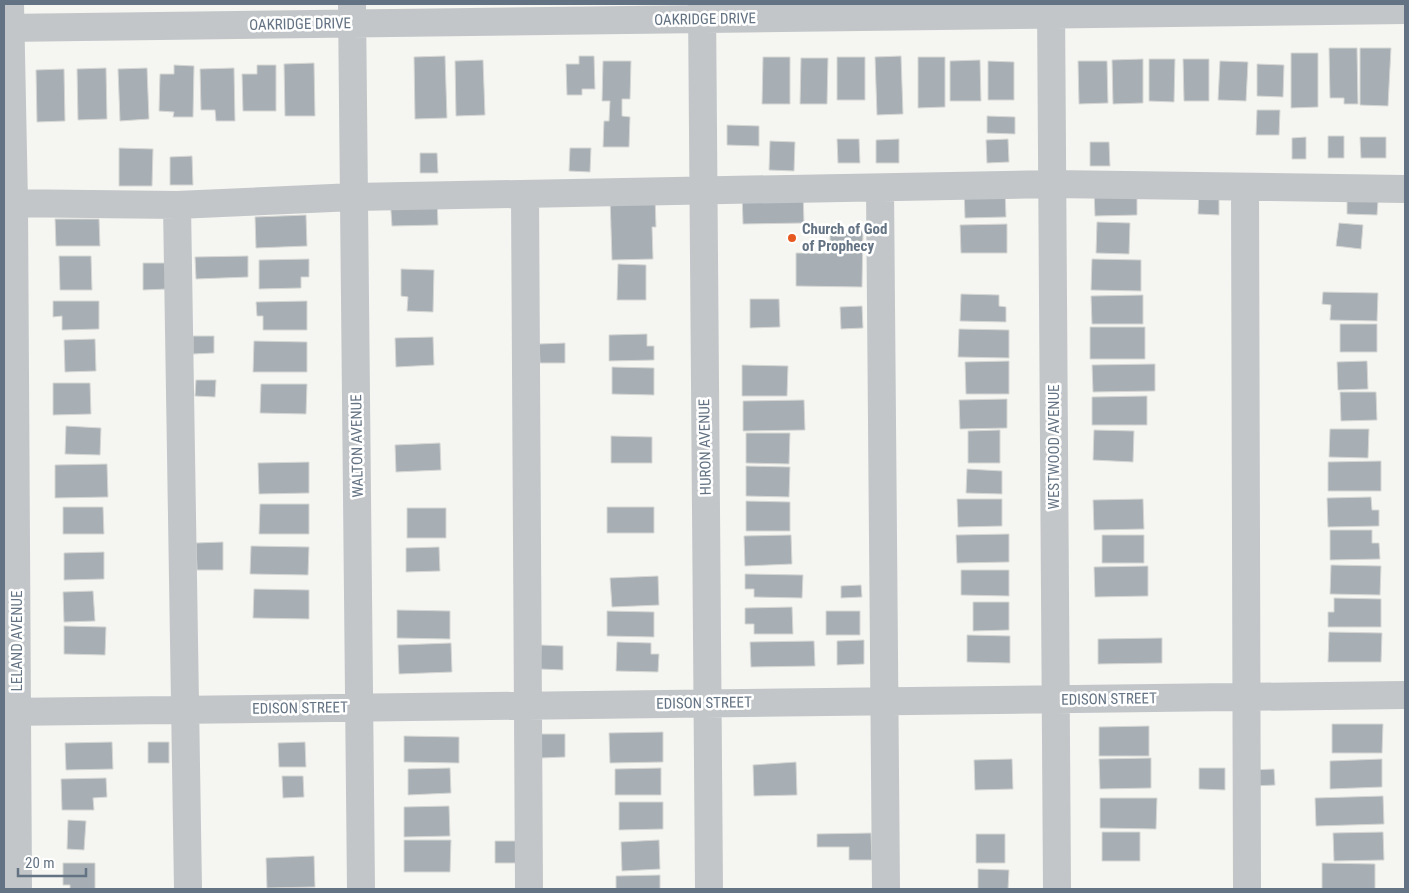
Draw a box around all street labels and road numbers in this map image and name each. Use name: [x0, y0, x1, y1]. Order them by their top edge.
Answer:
street label: OAKRIDGE DRIVE: [654, 9, 756, 29]
street label: OAKRIDGE DRIVE: [249, 14, 351, 34]
street label: WESTWOOD AVENUE: [1045, 384, 1063, 510]
street label: WALTON AVENUE: [347, 394, 367, 498]
street label: HURON AVENUE: [695, 399, 715, 495]
street label: LELAND AVENUE: [8, 591, 26, 691]
street label: EDISON STREET: [1061, 689, 1157, 709]
street label: EDISON STREET: [656, 693, 752, 713]
street label: EDISON STREET: [252, 698, 348, 718]

